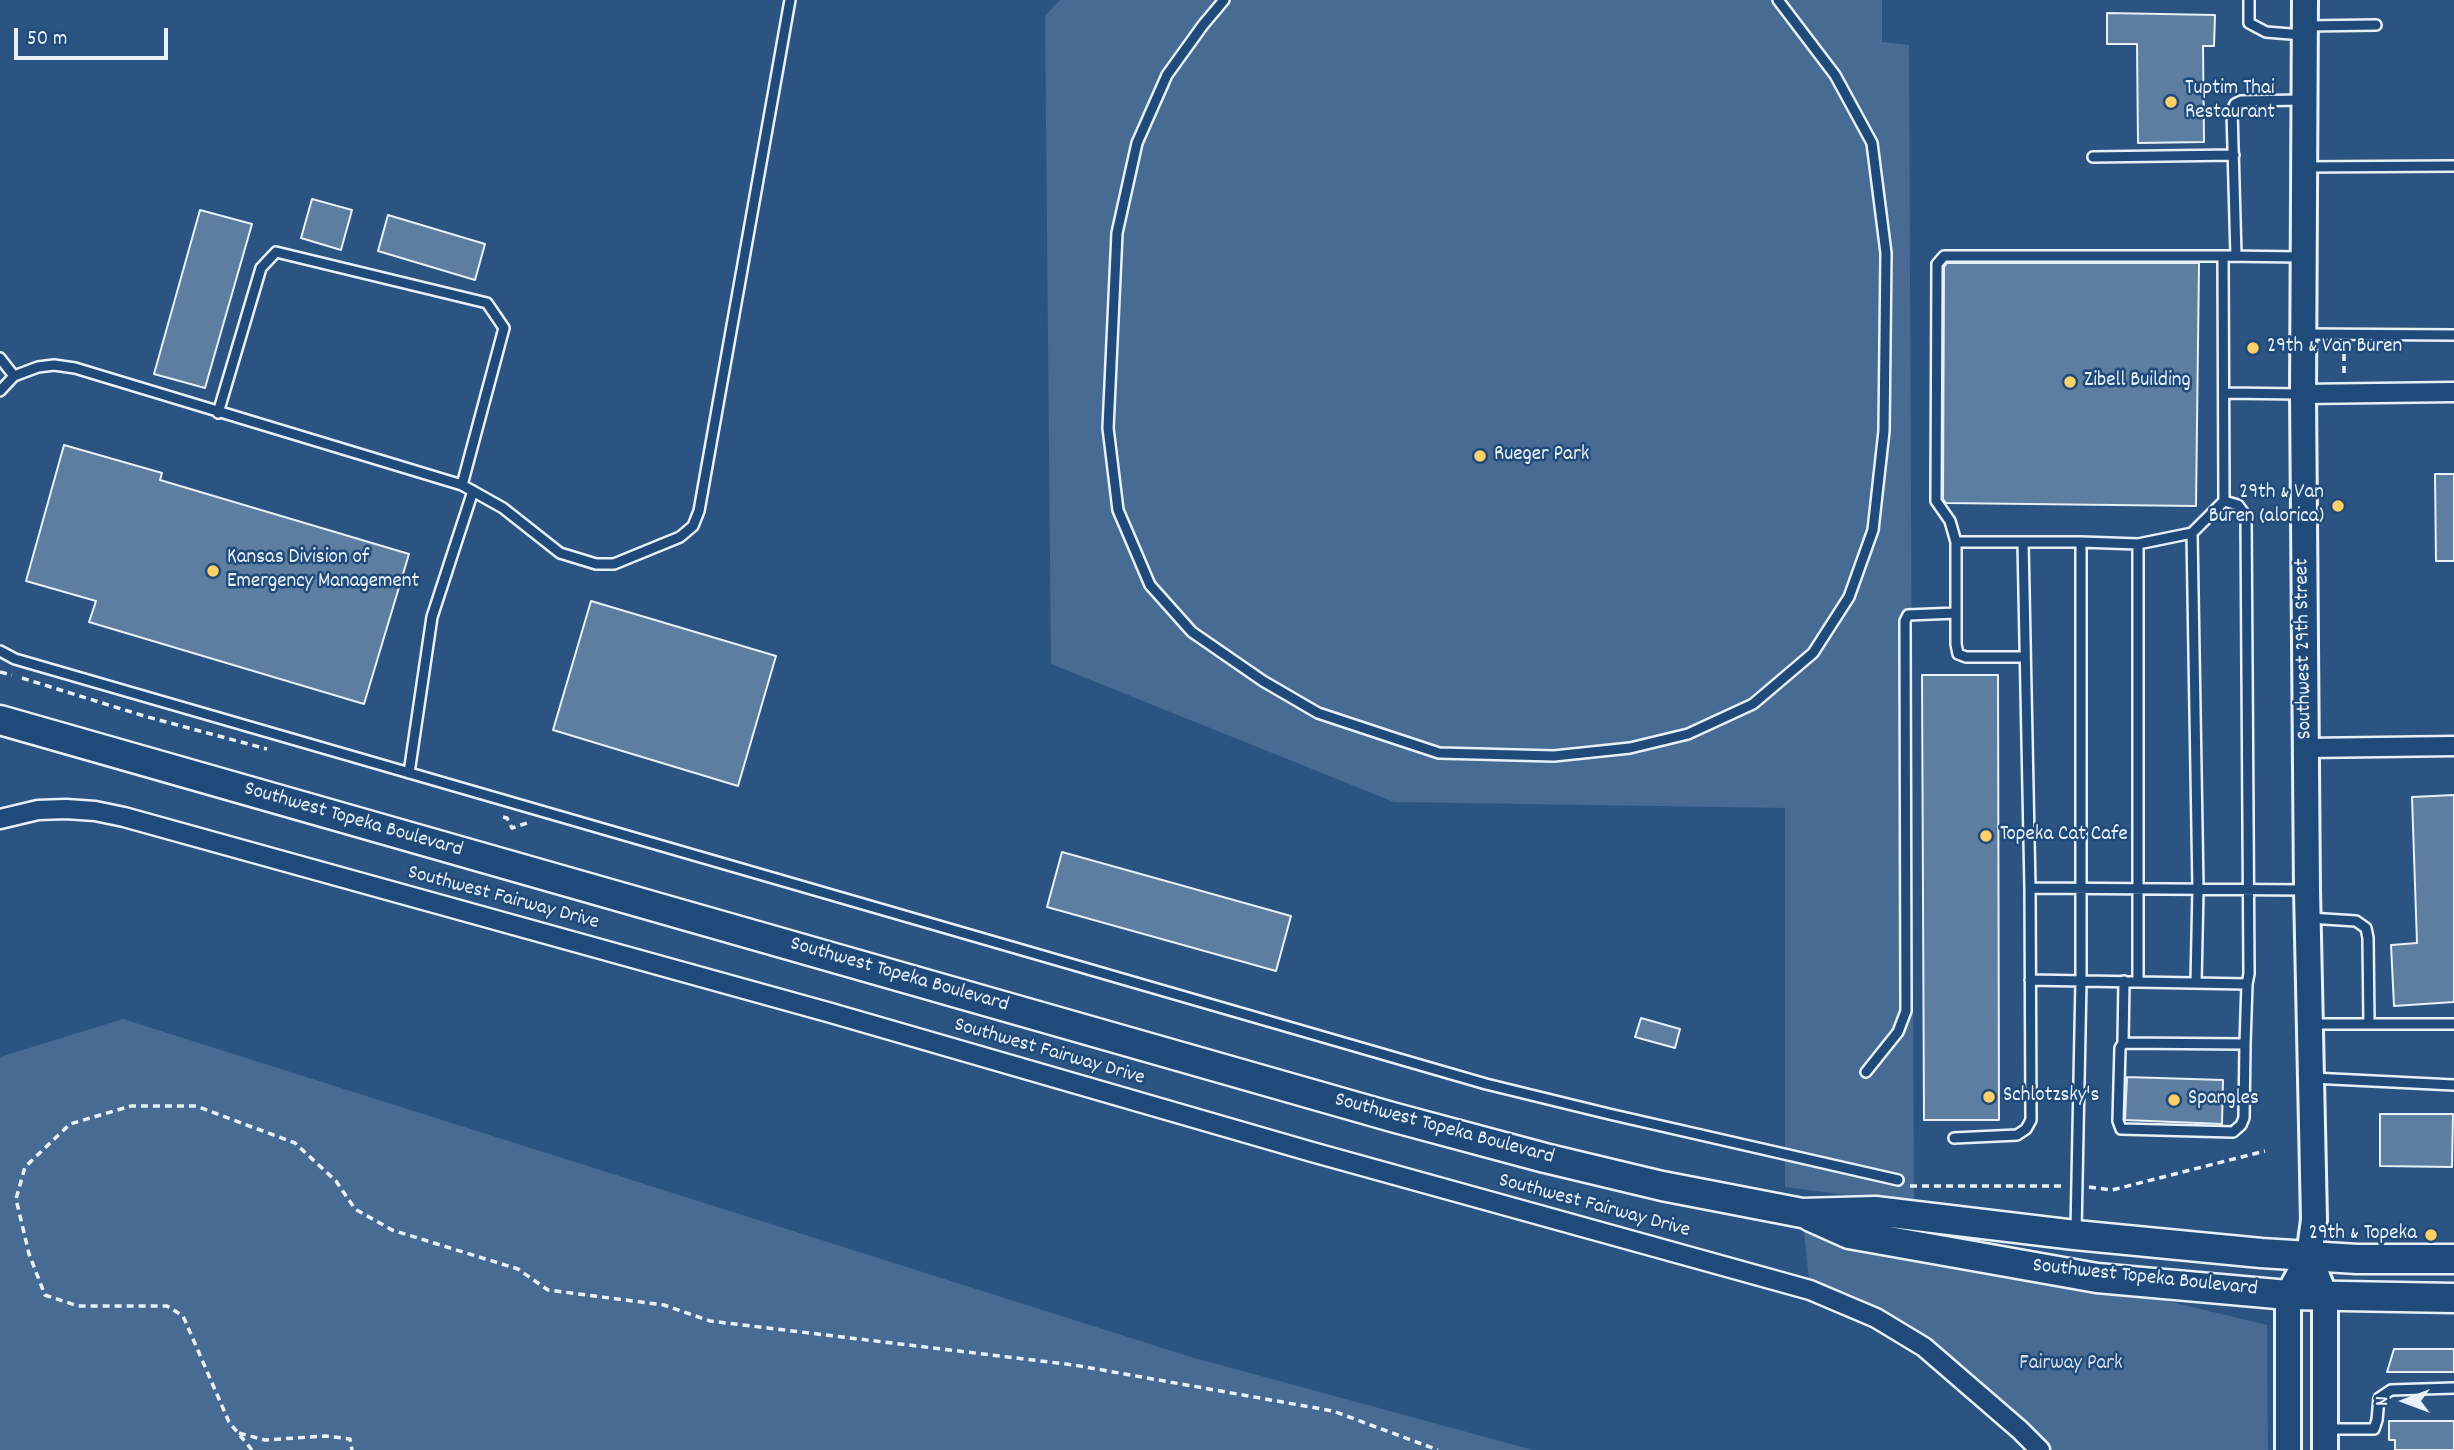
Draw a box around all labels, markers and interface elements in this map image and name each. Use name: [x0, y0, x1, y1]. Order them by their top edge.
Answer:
scale bar: [18, 14, 172, 58]
text: 50 m: [27, 25, 67, 55]
place label: Tuptim Thai Restaurant: [2185, 77, 2275, 127]
marker: Tuptim Thai Restaurant: [2163, 94, 2179, 110]
place label: 29th & Van Buren: [2267, 335, 2402, 361]
marker: 29th & Van Buren: [2245, 340, 2261, 356]
place label: Zibell Building: [2084, 369, 2191, 395]
marker: Zibell Building: [2062, 374, 2078, 390]
place label: Rueger Park: [1494, 443, 1589, 469]
marker: Rueger Park: [1472, 448, 1488, 464]
place label: 29th & Van Buren (alorica): [2209, 481, 2324, 531]
marker: 29th & Van Buren (alorica): [2330, 498, 2346, 514]
place label: Kansas Division of Emergency Management: [227, 546, 419, 596]
street label: Southwest 29th Street: [2291, 558, 2319, 740]
marker: Kansas Division of Emergency Management: [205, 563, 221, 579]
street label: Southwest Topeka Boulevard: [241, 778, 465, 864]
place label: Topeka Cat Cafe: [2000, 823, 2128, 849]
marker: Topeka Cat Cafe: [1978, 828, 1994, 844]
street label: Southwest Fairway Drive: [405, 861, 601, 937]
street label: Southwest Topeka Boulevard: [787, 933, 1011, 1019]
street label: Southwest Fairway Drive: [951, 1014, 1147, 1092]
place label: Schlotzsky's: [2003, 1084, 2099, 1110]
place label: Spangles: [2188, 1087, 2259, 1113]
street label: Southwest Topeka Boulevard: [1332, 1089, 1556, 1171]
marker: Schlotzsky's: [1981, 1089, 1997, 1105]
marker: Spangles: [2166, 1092, 2182, 1108]
street label: Southwest Fairway Drive: [1496, 1169, 1692, 1245]
place label: 29th & Topeka: [2309, 1222, 2417, 1248]
marker: 29th & Topeka: [2423, 1227, 2439, 1243]
street label: Southwest Topeka Boulevard: [2031, 1255, 2259, 1303]
park label: Fairway Park: [2019, 1352, 2123, 1378]
north arrow: [2370, 1366, 2440, 1436]
text: N: [2370, 1396, 2397, 1406]

